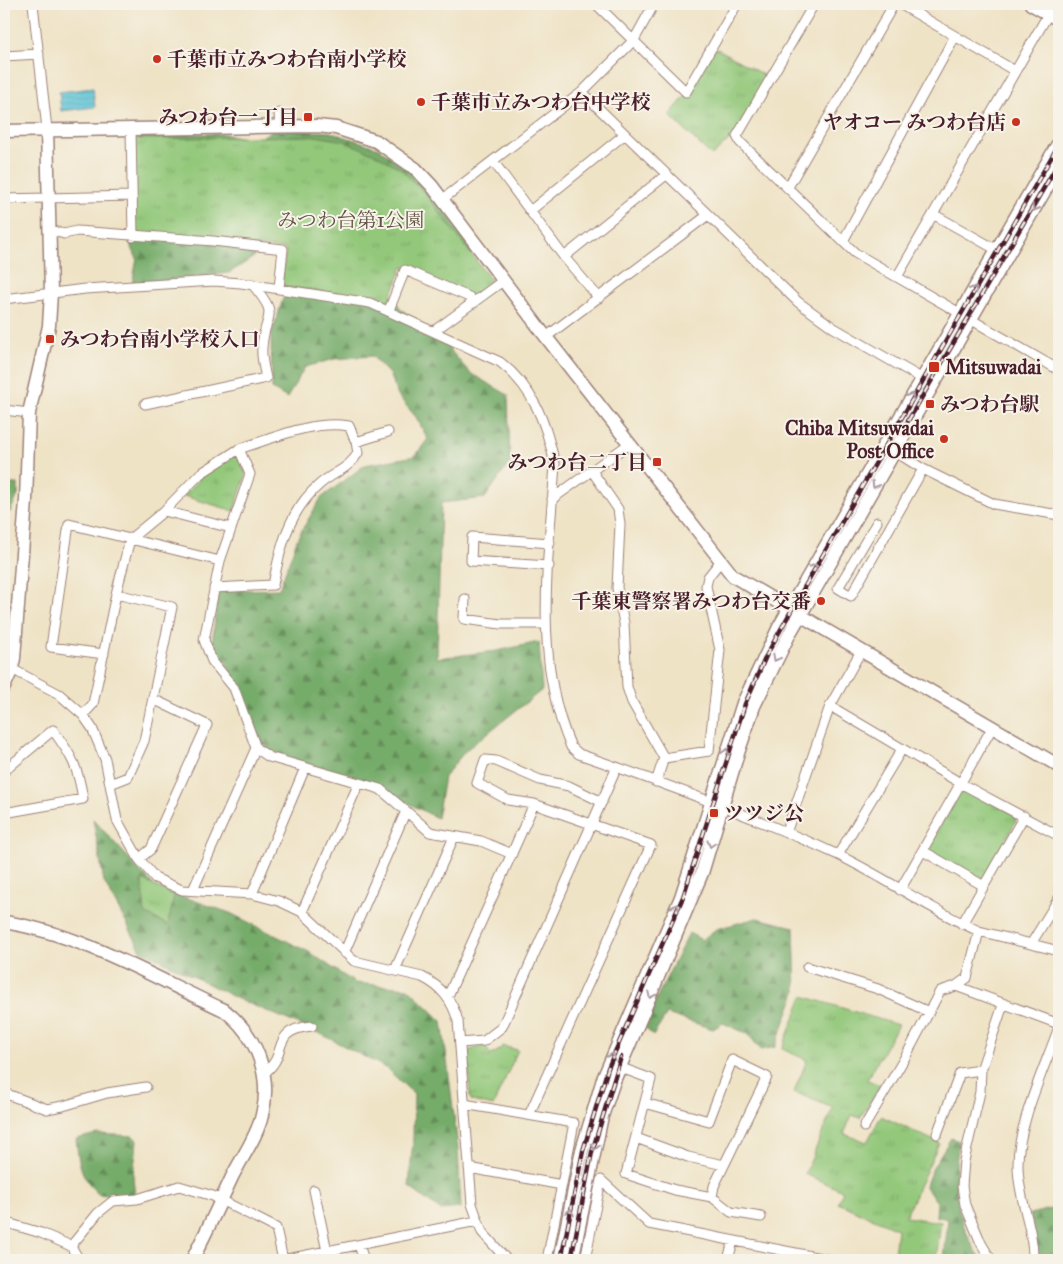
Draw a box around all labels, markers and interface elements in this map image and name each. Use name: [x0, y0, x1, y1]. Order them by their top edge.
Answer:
place label: 千葉市立みつわ台南小学校: [167, 47, 407, 71]
marker: 千葉市立みつわ台南小学校: [151, 53, 163, 65]
place label: 千葉市立みつわ台中学校: [431, 90, 651, 114]
marker: 千葉市立みつわ台中学校: [415, 96, 427, 108]
place label: みつわ台一丁目: [158, 105, 298, 129]
place label: ヤオコー みつわ台店: [823, 110, 1006, 134]
marker: みつわ台一丁目: [302, 111, 314, 123]
marker: ヤオコー みつわ台店: [1010, 116, 1022, 128]
one-way arrow: [1031, 202, 1041, 211]
park label: みつわ台第1公園: [277, 208, 425, 232]
one-way arrow: [968, 285, 978, 294]
place label: みつわ台南小学校入口: [60, 327, 260, 351]
marker: みつわ台南小学校入口: [44, 333, 56, 345]
place label: Mitsuwadai: [945, 355, 1042, 379]
marker: Mitsuwadai: [927, 360, 941, 374]
one-way arrow: [905, 392, 915, 401]
place label: みつわ台駅: [940, 392, 1040, 416]
marker: みつわ台駅: [924, 398, 936, 410]
place label: Chiba Mitsuwadai Post Office: [785, 416, 935, 463]
marker: Chiba Mitsuwadai Post Office: [938, 433, 950, 445]
place label: みつわ台二丁目: [507, 450, 647, 474]
marker: みつわ台二丁目: [651, 456, 663, 468]
one-way arrow: [871, 480, 881, 489]
one-way arrow: [807, 564, 817, 573]
place label: 千葉東警察署みつわ台交番: [571, 589, 811, 613]
marker: 千葉東警察署みつわ台交番: [815, 595, 827, 607]
one-way arrow: [772, 653, 782, 662]
one-way arrow: [720, 748, 730, 757]
place label: ツツジ公: [724, 801, 804, 825]
marker: ツツジ公: [708, 807, 720, 819]
one-way arrow: [706, 839, 716, 848]
one-way arrow: [670, 903, 681, 912]
one-way arrow: [646, 990, 657, 999]
one-way arrow: [606, 1052, 616, 1061]
one-way arrow: [590, 1143, 601, 1152]
one-way arrow: [564, 1208, 574, 1217]

